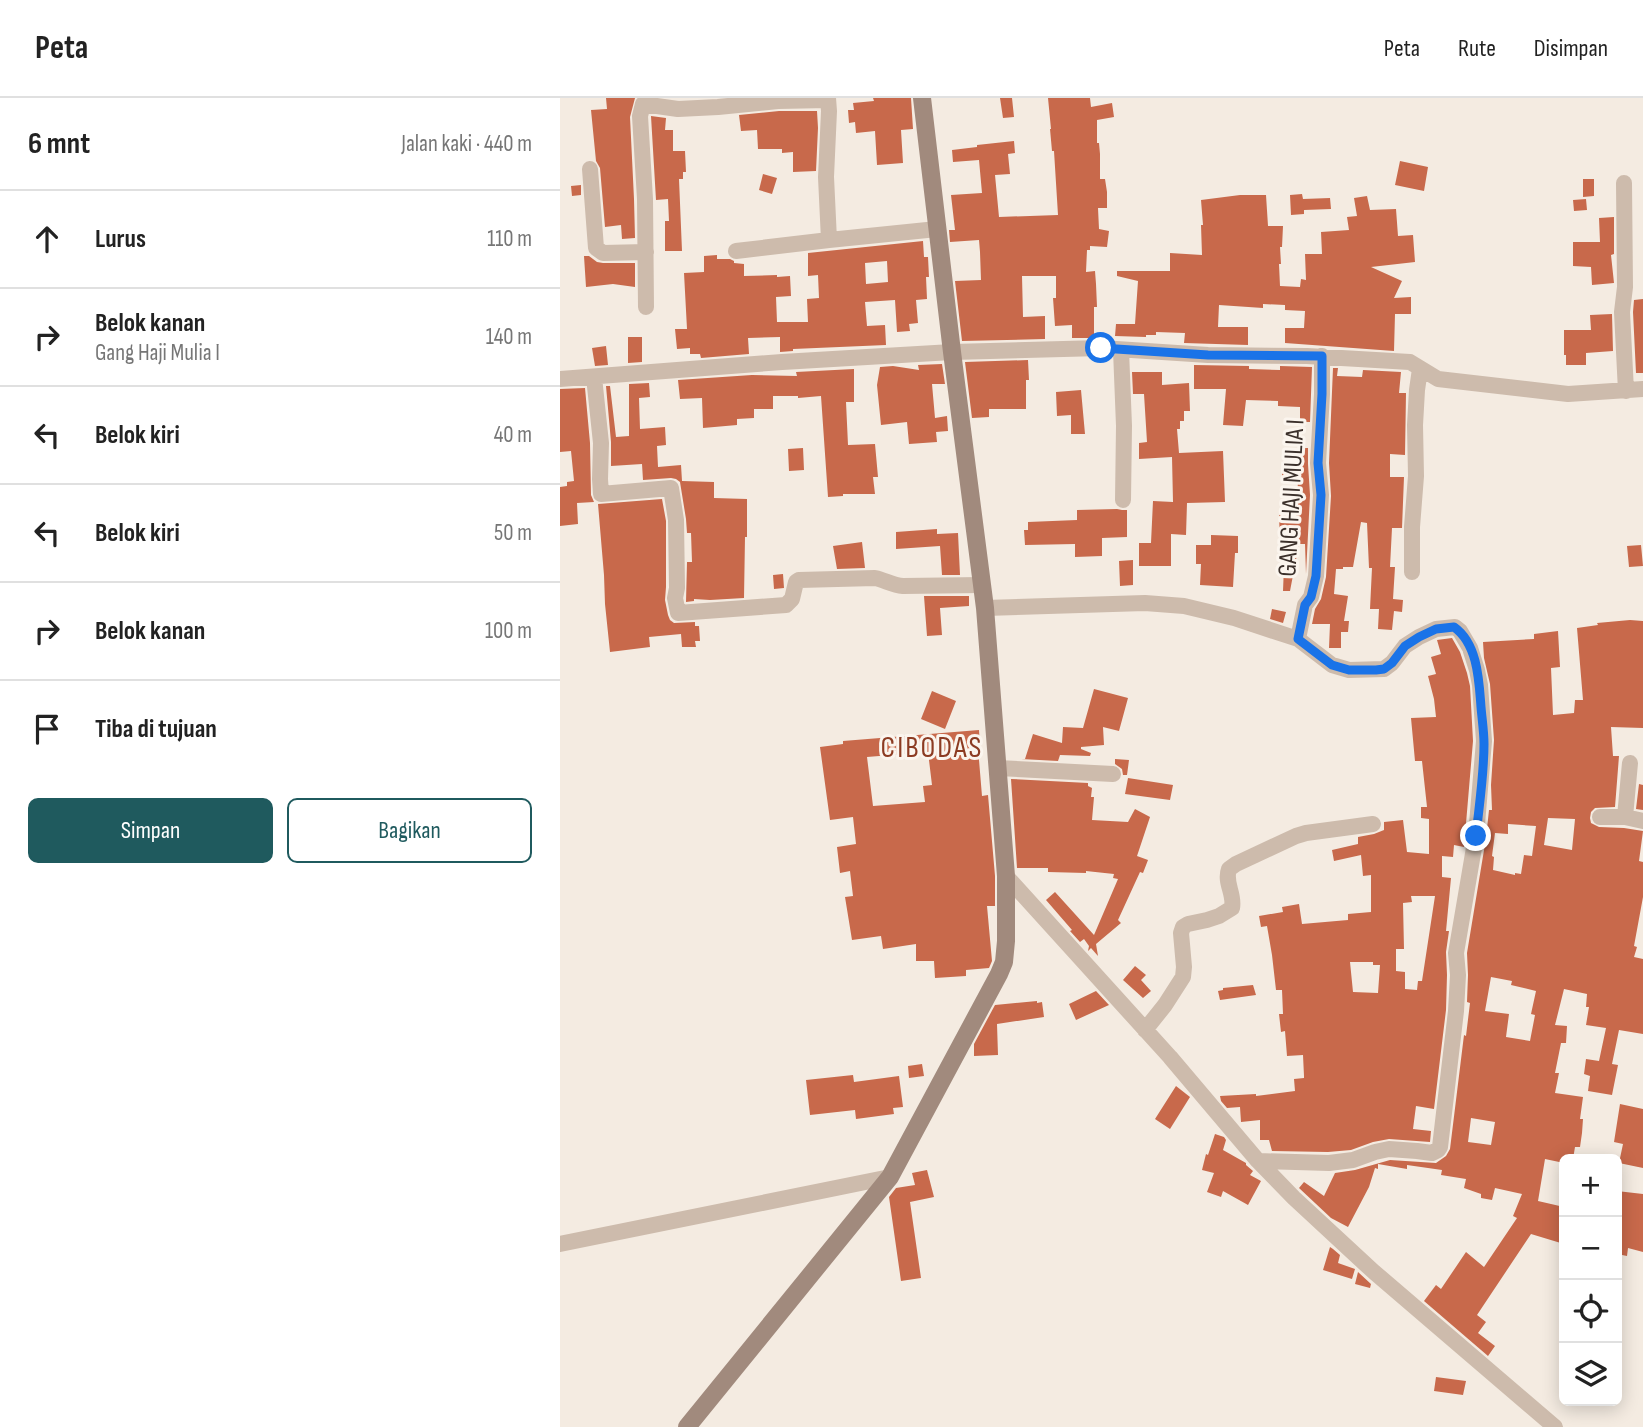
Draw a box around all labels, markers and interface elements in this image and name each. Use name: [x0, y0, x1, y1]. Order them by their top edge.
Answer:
text: Peta: [35, 28, 88, 68]
text: Peta: [1384, 34, 1420, 63]
text: Rute: [1458, 34, 1496, 63]
text: Disimpan: [1534, 34, 1608, 63]
text: 6 mnt: [28, 126, 90, 162]
text: Jalan kaki · 440 m: [401, 130, 532, 158]
icon: ahead: [28, 220, 66, 258]
text: Lurus: [95, 224, 146, 255]
text: 110 m: [487, 225, 532, 253]
text: Belok kanan: [95, 308, 205, 339]
icon: right: [28, 318, 66, 356]
text: 140 m: [486, 323, 532, 351]
route start: [1085, 332, 1116, 363]
text: Gang Haji Mulia I: [95, 339, 220, 367]
icon: left: [28, 416, 66, 454]
street label: GANG HAJI MULIA I: [1272, 418, 1312, 578]
text: Belok kiri: [95, 420, 180, 451]
text: 40 m: [494, 421, 532, 449]
icon: left: [28, 514, 66, 552]
text: Belok kiri: [95, 518, 180, 549]
text: 50 m: [494, 519, 532, 547]
icon: right: [28, 612, 66, 650]
text: Belok kanan: [95, 616, 205, 647]
text: 100 m: [485, 617, 532, 645]
icon: arrive: [28, 710, 66, 748]
text: Tiba di tujuan: [95, 714, 217, 745]
district label: CIBODAS: [881, 730, 983, 766]
button: Simpan: [28, 798, 273, 863]
button: Bagikan: [287, 798, 532, 863]
route end: [1460, 820, 1491, 851]
map controls: [1559, 1154, 1622, 1406]
button: +: [1559, 1154, 1622, 1217]
button: −: [1559, 1217, 1622, 1280]
button: locate: [1559, 1280, 1622, 1343]
button: layers: [1559, 1343, 1622, 1406]

